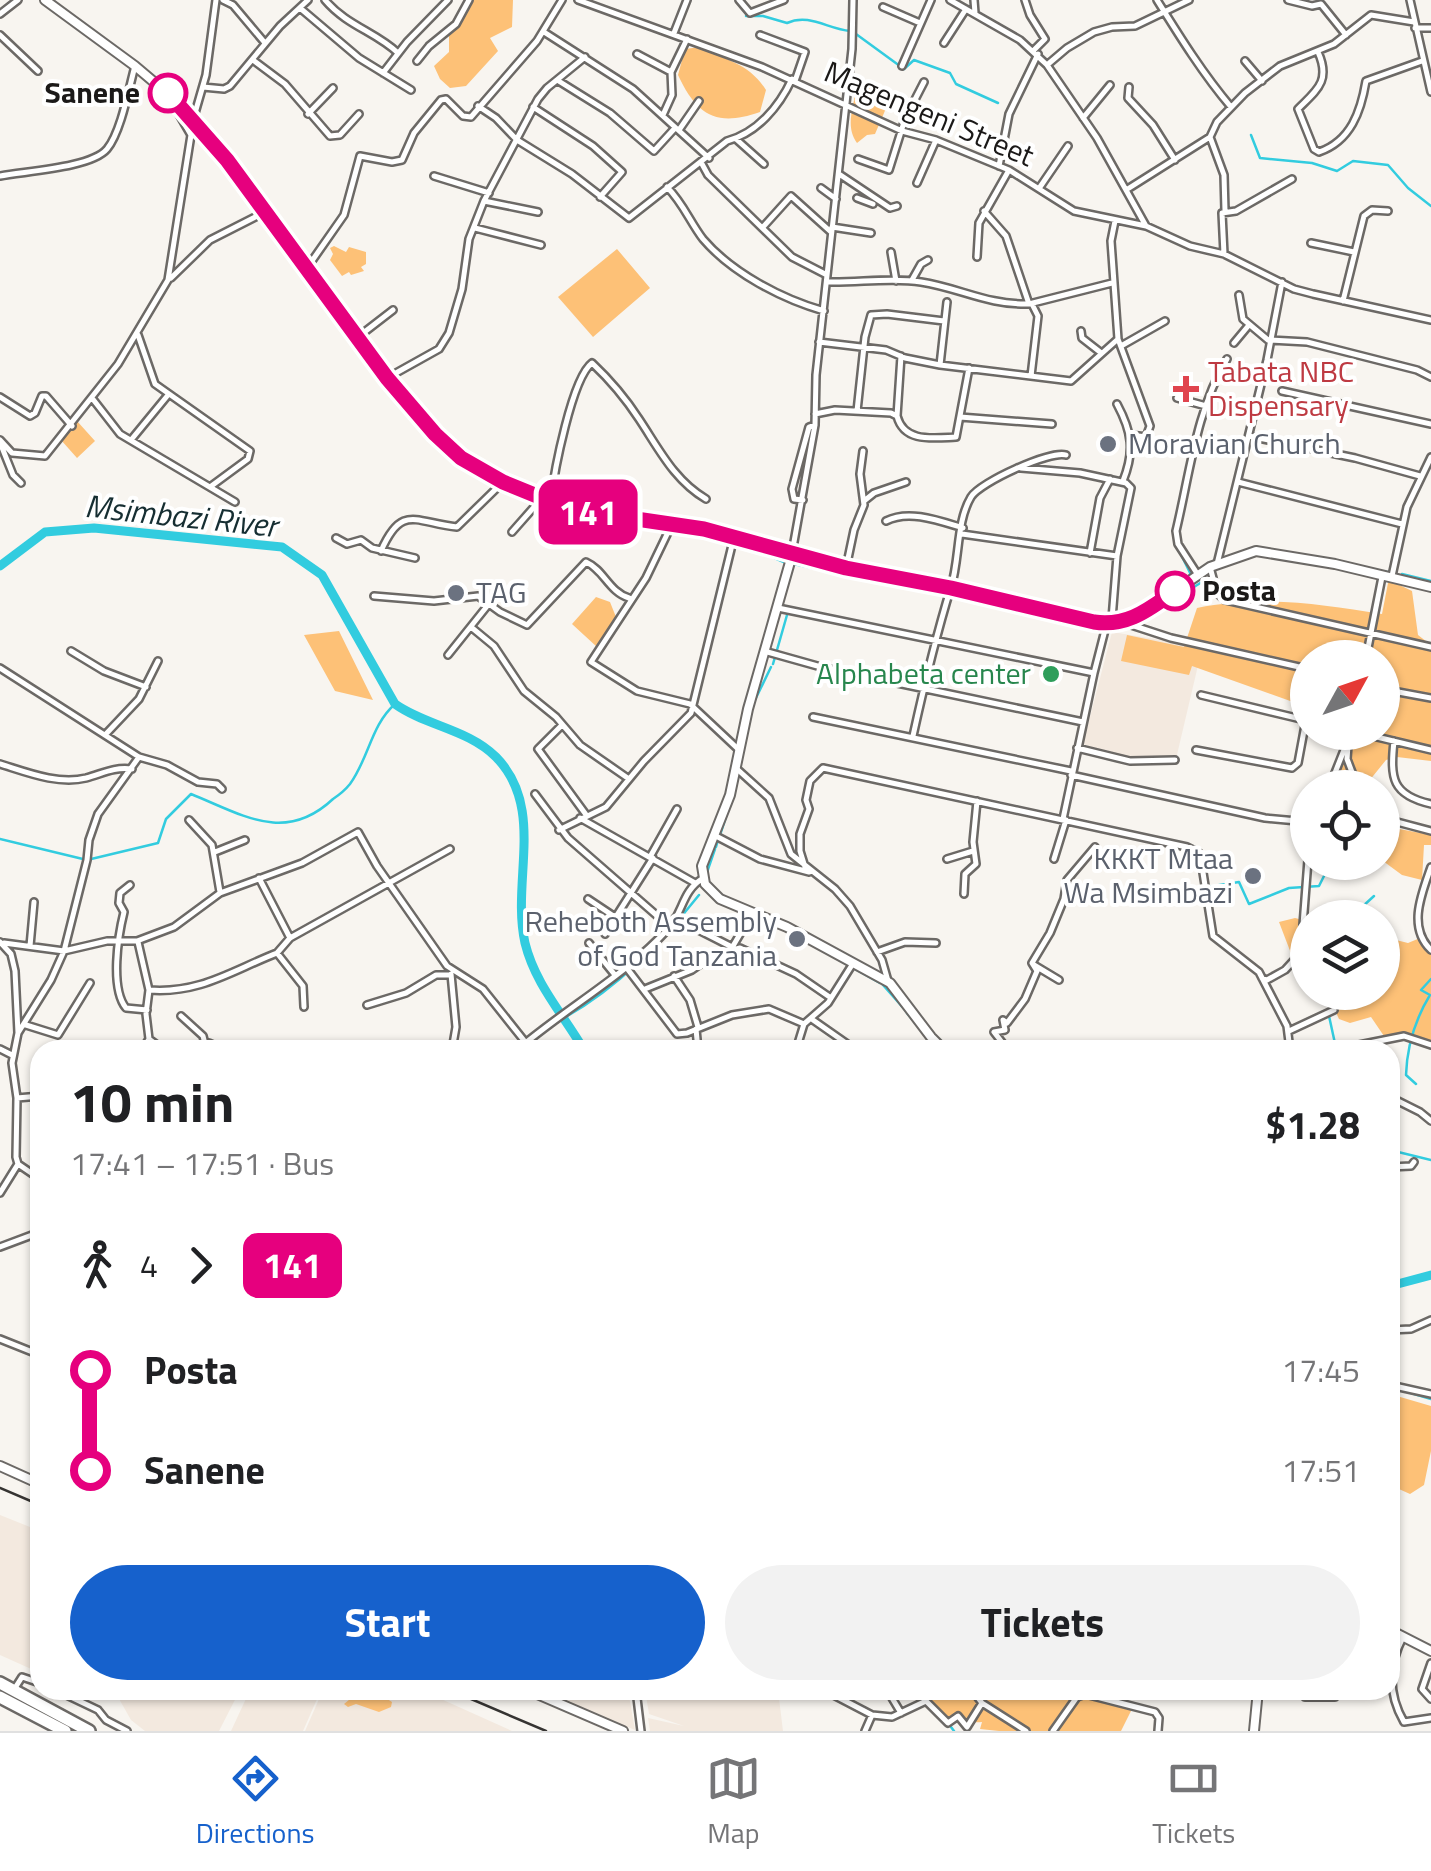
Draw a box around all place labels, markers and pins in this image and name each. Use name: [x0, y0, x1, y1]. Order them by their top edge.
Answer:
place label: Sanene: [45, 69, 140, 115]
marker: Sanene: [149, 74, 187, 112]
place label: Tabata NBC Dispensary: [1208, 348, 1354, 428]
marker: Tabata NBC Dispensary: [1173, 376, 1199, 402]
place label: Moravian Church: [1128, 420, 1341, 466]
marker: Moravian Church: [1097, 433, 1119, 455]
place label: Posta: [1202, 567, 1276, 613]
place label: TAG: [476, 569, 526, 615]
marker: Posta: [1156, 572, 1194, 610]
marker: TAG: [445, 582, 467, 604]
place label: Alphabeta center: [816, 650, 1031, 696]
marker: Alphabeta center: [1040, 663, 1062, 685]
place label: KKKT Mtaa Wa Msimbazi: [1063, 835, 1233, 915]
marker: KKKT Mtaa Wa Msimbazi: [1242, 865, 1264, 887]
place label: Reheboth Assembly of God Tanzania: [524, 898, 777, 978]
marker: Reheboth Assembly of God Tanzania: [786, 928, 808, 950]

